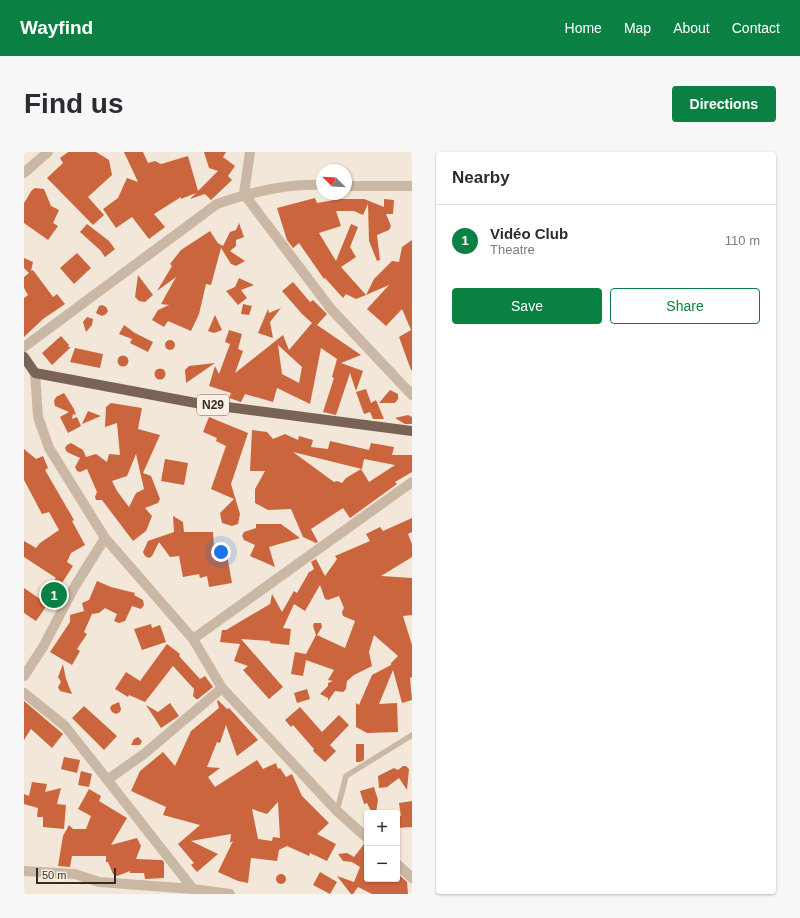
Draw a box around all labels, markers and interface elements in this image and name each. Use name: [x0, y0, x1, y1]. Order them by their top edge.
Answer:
text: Wayfind: [20, 17, 93, 38]
text: Home: [565, 20, 602, 36]
text: Map: [624, 20, 651, 36]
text: About: [673, 20, 710, 36]
text: Contact: [732, 20, 780, 36]
button: Directions: [672, 86, 776, 122]
text: Find us: [24, 88, 124, 119]
north arrow: [316, 164, 352, 200]
text: Nearby: [452, 168, 510, 187]
text: Vidéo Club: [490, 225, 568, 242]
text: 1: [461, 233, 469, 248]
text: 110 m: [725, 233, 760, 248]
text: Theatre: [490, 242, 535, 257]
button: Save: [452, 288, 602, 324]
button: Share: [610, 288, 760, 324]
road number: N29: [197, 395, 229, 415]
your location: [211, 542, 231, 562]
pin: 1: [41, 580, 67, 610]
map controls: [364, 810, 400, 882]
button: +: [364, 810, 400, 846]
button: −: [364, 846, 400, 882]
scale bar: [36, 866, 116, 885]
text: 50 m: [42, 869, 66, 881]

